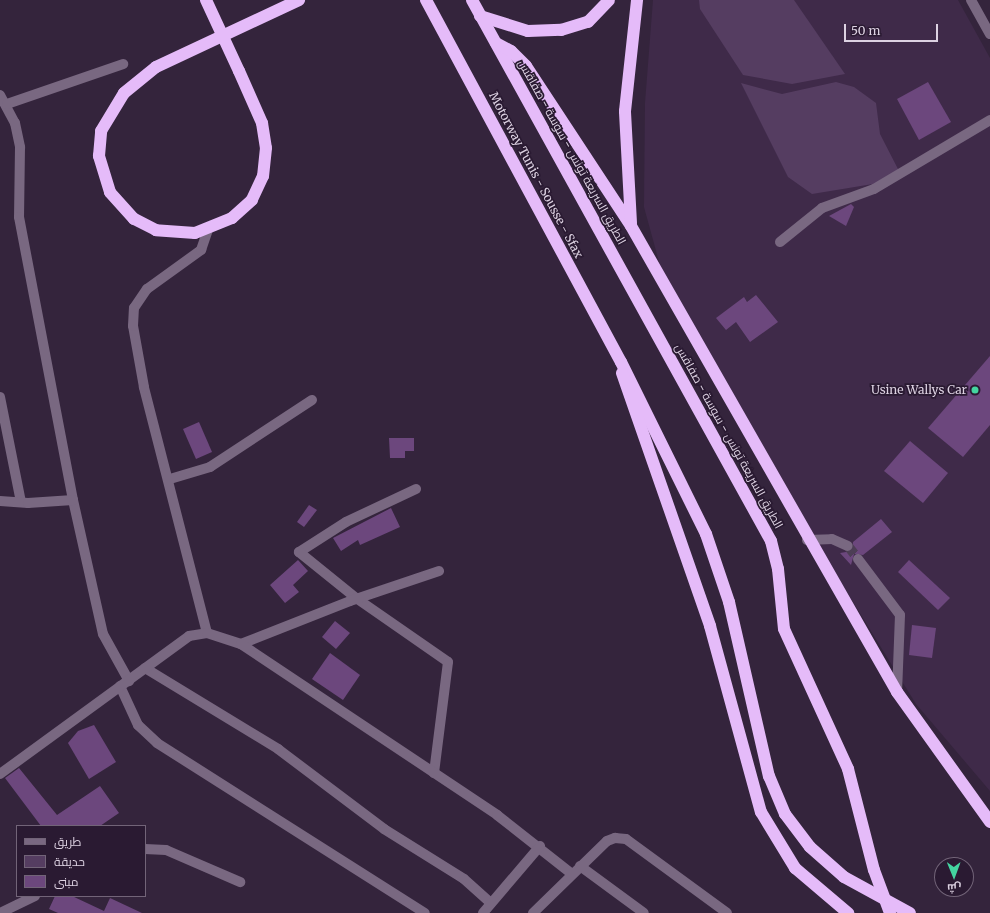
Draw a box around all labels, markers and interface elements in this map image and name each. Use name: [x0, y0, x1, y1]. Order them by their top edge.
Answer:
scale bar: [846, 16, 940, 42]
text: 50 m: [851, 23, 880, 38]
street label: الطريق السريعة تونس - سوسة - صفاقس: [515, 57, 629, 247]
street label: Motorway Tunis - Sousse - Sfax: [486, 90, 586, 260]
street label: الطريق السريعة تونس - سوسة - صفاقس: [672, 341, 786, 531]
place label: Usine Wallys Car: [871, 383, 967, 397]
marker: Usine Wallys Car: [970, 385, 980, 395]
legend: [16, 825, 146, 897]
text: طريق: [54, 834, 81, 849]
text: حديقة: [54, 854, 85, 869]
north arrow: [934, 857, 974, 897]
text: مبنى: [54, 874, 79, 889]
text: ش: [947, 881, 961, 895]

